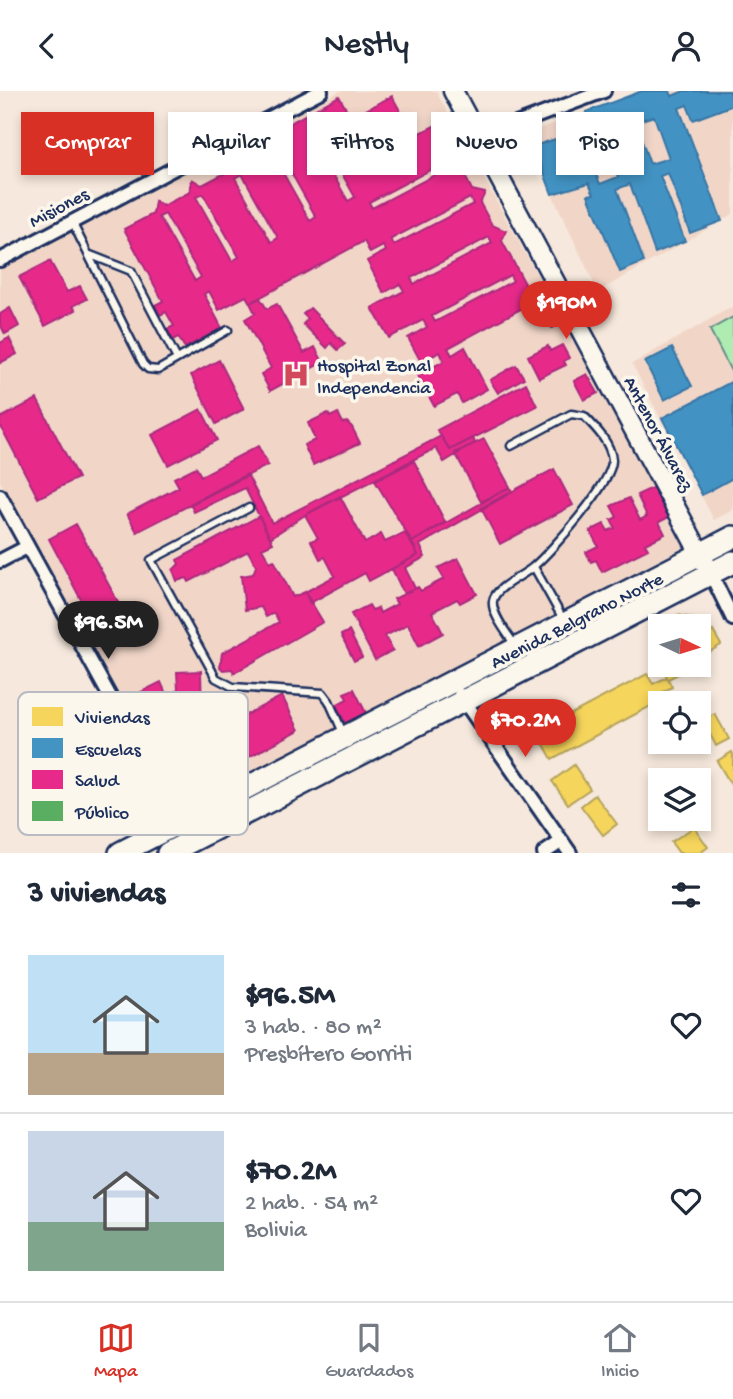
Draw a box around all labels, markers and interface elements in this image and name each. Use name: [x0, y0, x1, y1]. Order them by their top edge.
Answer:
icon: back: [28, 27, 66, 65]
text: Nestly: [324, 27, 409, 65]
icon: person: [667, 27, 705, 65]
chip: Comprar: [21, 112, 154, 175]
chip: Alquilar: [168, 112, 293, 175]
chip: Filtros: [307, 112, 417, 175]
chip: Nuevo: [431, 112, 542, 175]
chip: Piso: [556, 112, 644, 175]
street label: Misiones: [26, 183, 94, 234]
pin: $190M: [517, 281, 615, 341]
text: $190M: [536, 290, 596, 317]
place label: Hospital Zonal Independencia: [317, 356, 432, 401]
hospital icon: Hospital Zonal Independencia: [281, 360, 311, 390]
street label: Antenor Álvarez: [617, 373, 697, 497]
street label: Avenida Belgrano Norte: [488, 569, 668, 676]
pin: $96.5M: [51, 601, 165, 661]
text: $96.5M: [74, 610, 142, 637]
north arrow: [648, 614, 710, 677]
map controls: [648, 614, 711, 831]
button: locate: [648, 691, 711, 754]
legend: [18, 692, 248, 835]
pin: $70.2M: [468, 699, 582, 759]
text: Viviendas: [74, 708, 151, 731]
text: $70.2M: [490, 708, 560, 735]
text: Escuelas: [75, 740, 142, 763]
button: layers: [648, 768, 711, 831]
text: Salud: [75, 771, 120, 794]
text: Público: [74, 803, 129, 826]
icon: filters: [667, 876, 705, 914]
text: 3 viviendas: [28, 878, 165, 913]
text: $96.5M: [245, 980, 335, 1015]
icon: home: [84, 983, 168, 1067]
icon: heart: [667, 1006, 705, 1044]
text: 3 hab. · 80 m²: [245, 1015, 382, 1042]
text: Presbítero Gorriti: [245, 1042, 412, 1069]
text: $70.2M: [245, 1156, 336, 1191]
icon: home: [84, 1159, 168, 1243]
icon: heart: [667, 1182, 705, 1220]
text: 2 hab. · 54 m²: [245, 1191, 378, 1218]
text: Bolivia: [245, 1218, 307, 1245]
tab: Mapa: [94, 1319, 138, 1384]
tab: Guardados: [325, 1319, 413, 1384]
tab: Inicio: [601, 1319, 639, 1384]

